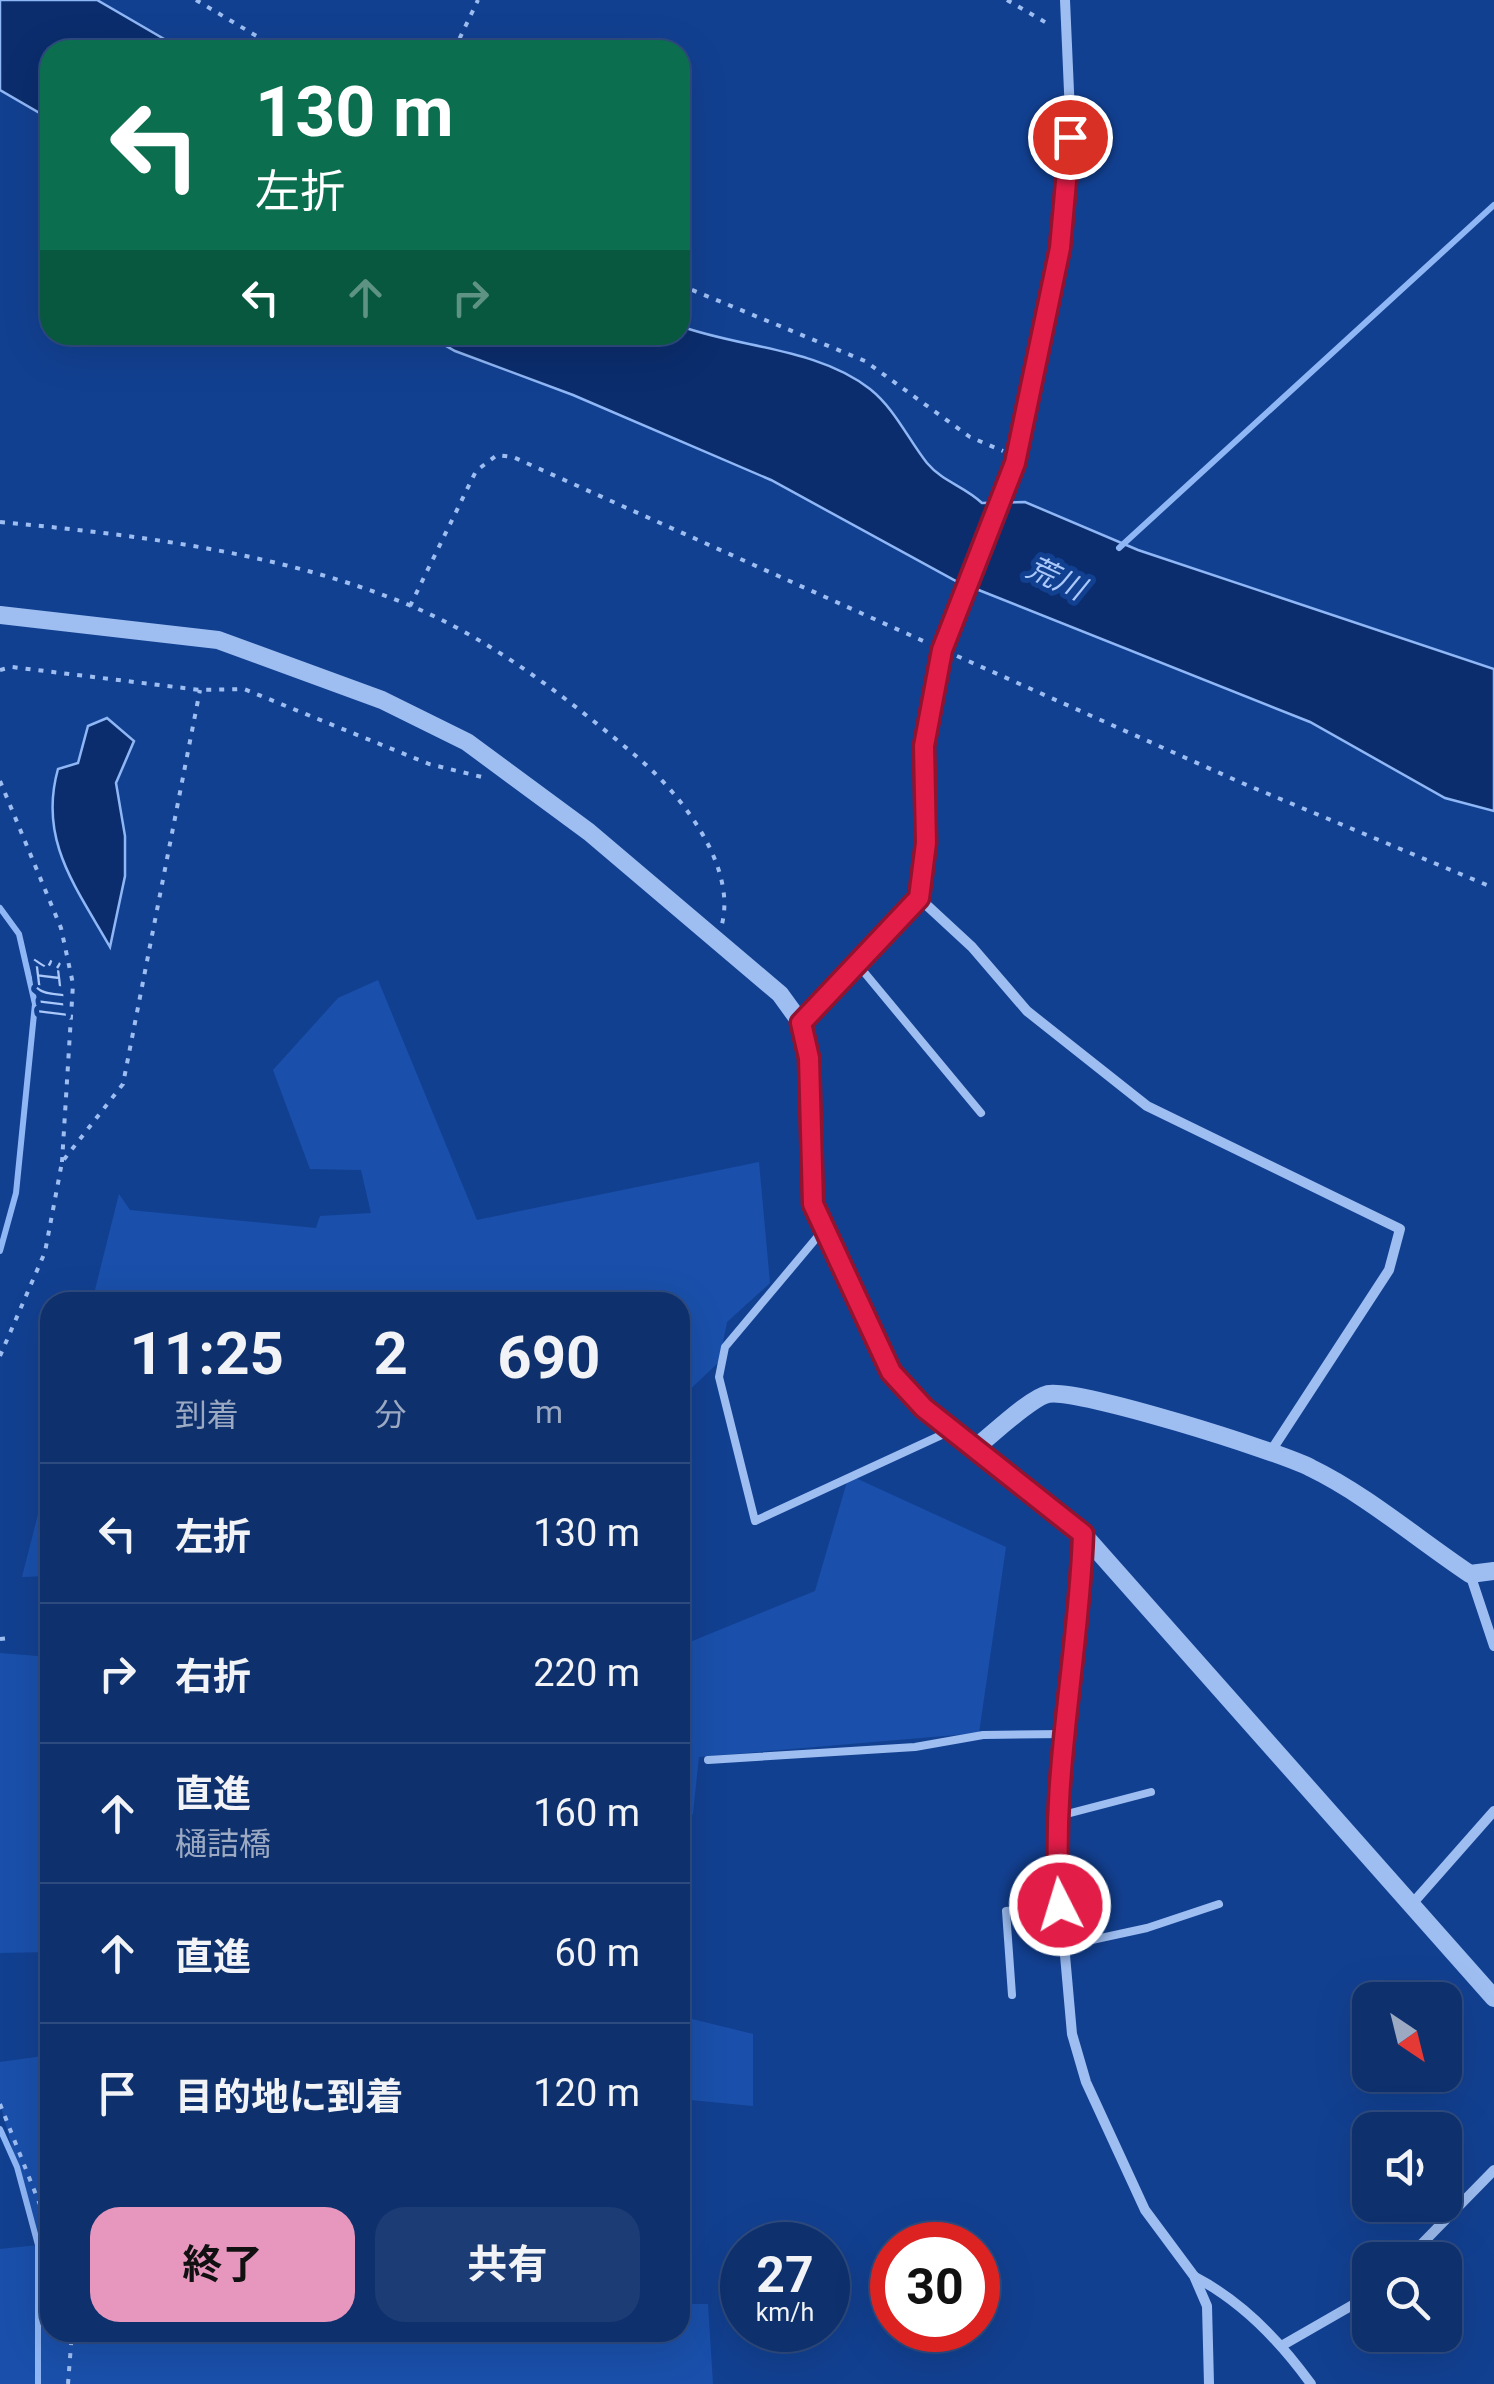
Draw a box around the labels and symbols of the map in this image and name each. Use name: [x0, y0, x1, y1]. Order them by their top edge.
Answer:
pin: [1028, 95, 1113, 180]
water label: 荒川: [1021, 549, 1093, 608]
water label: 江川: [28, 953, 70, 1020]
position arrow: [1008, 1853, 1112, 1957]
north arrow: [1352, 1982, 1462, 2092]
speed limit sign: 30: [870, 2222, 1000, 2352]

